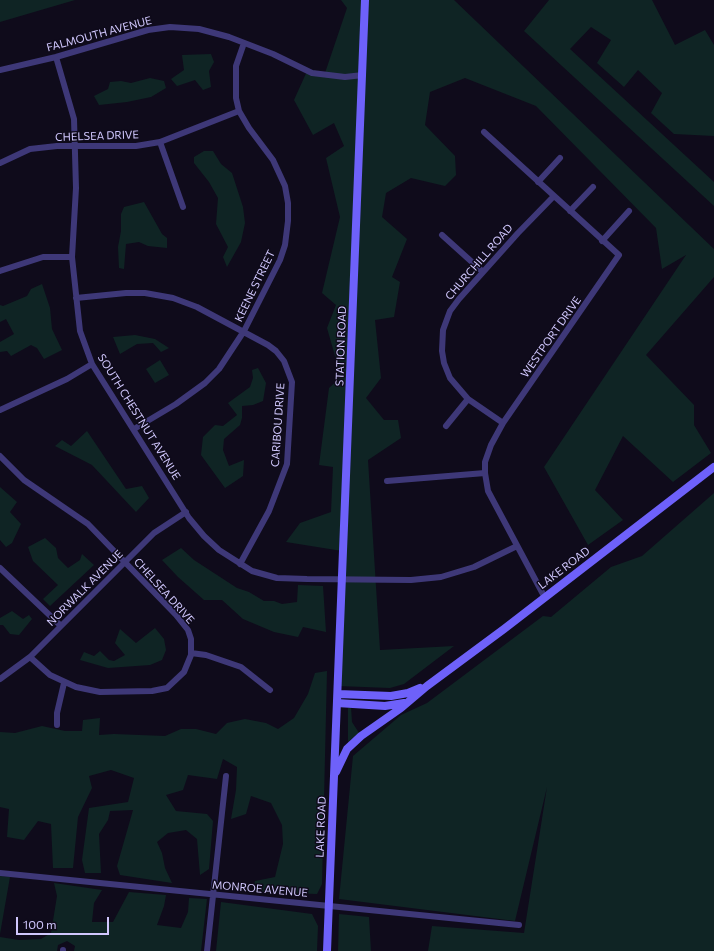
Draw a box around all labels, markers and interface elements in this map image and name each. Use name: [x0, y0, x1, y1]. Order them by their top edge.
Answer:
street label: FALMOUTH AVENUE: [45, 14, 153, 54]
street label: CHELSEA DRIVE: [55, 128, 139, 144]
street label: CHURCHILL ROAD: [442, 221, 516, 303]
street label: KEENE STREET: [232, 248, 278, 324]
street label: WESTPORT DRIVE: [518, 294, 584, 380]
street label: STATION ROAD: [333, 306, 349, 386]
street label: SOUTH CHESTNUT AVENUE: [95, 352, 183, 482]
street label: CARIBOU DRIVE: [268, 382, 288, 468]
street label: LAKE ROAD: [535, 544, 593, 592]
street label: NORWALK AVENUE: [44, 547, 126, 629]
street label: CHELSEA DRIVE: [131, 555, 197, 627]
street label: LAKE ROAD: [313, 796, 329, 858]
street label: MONROE AVENUE: [212, 878, 308, 900]
scale bar: [18, 909, 111, 935]
text: 100 m: [23, 917, 57, 931]

